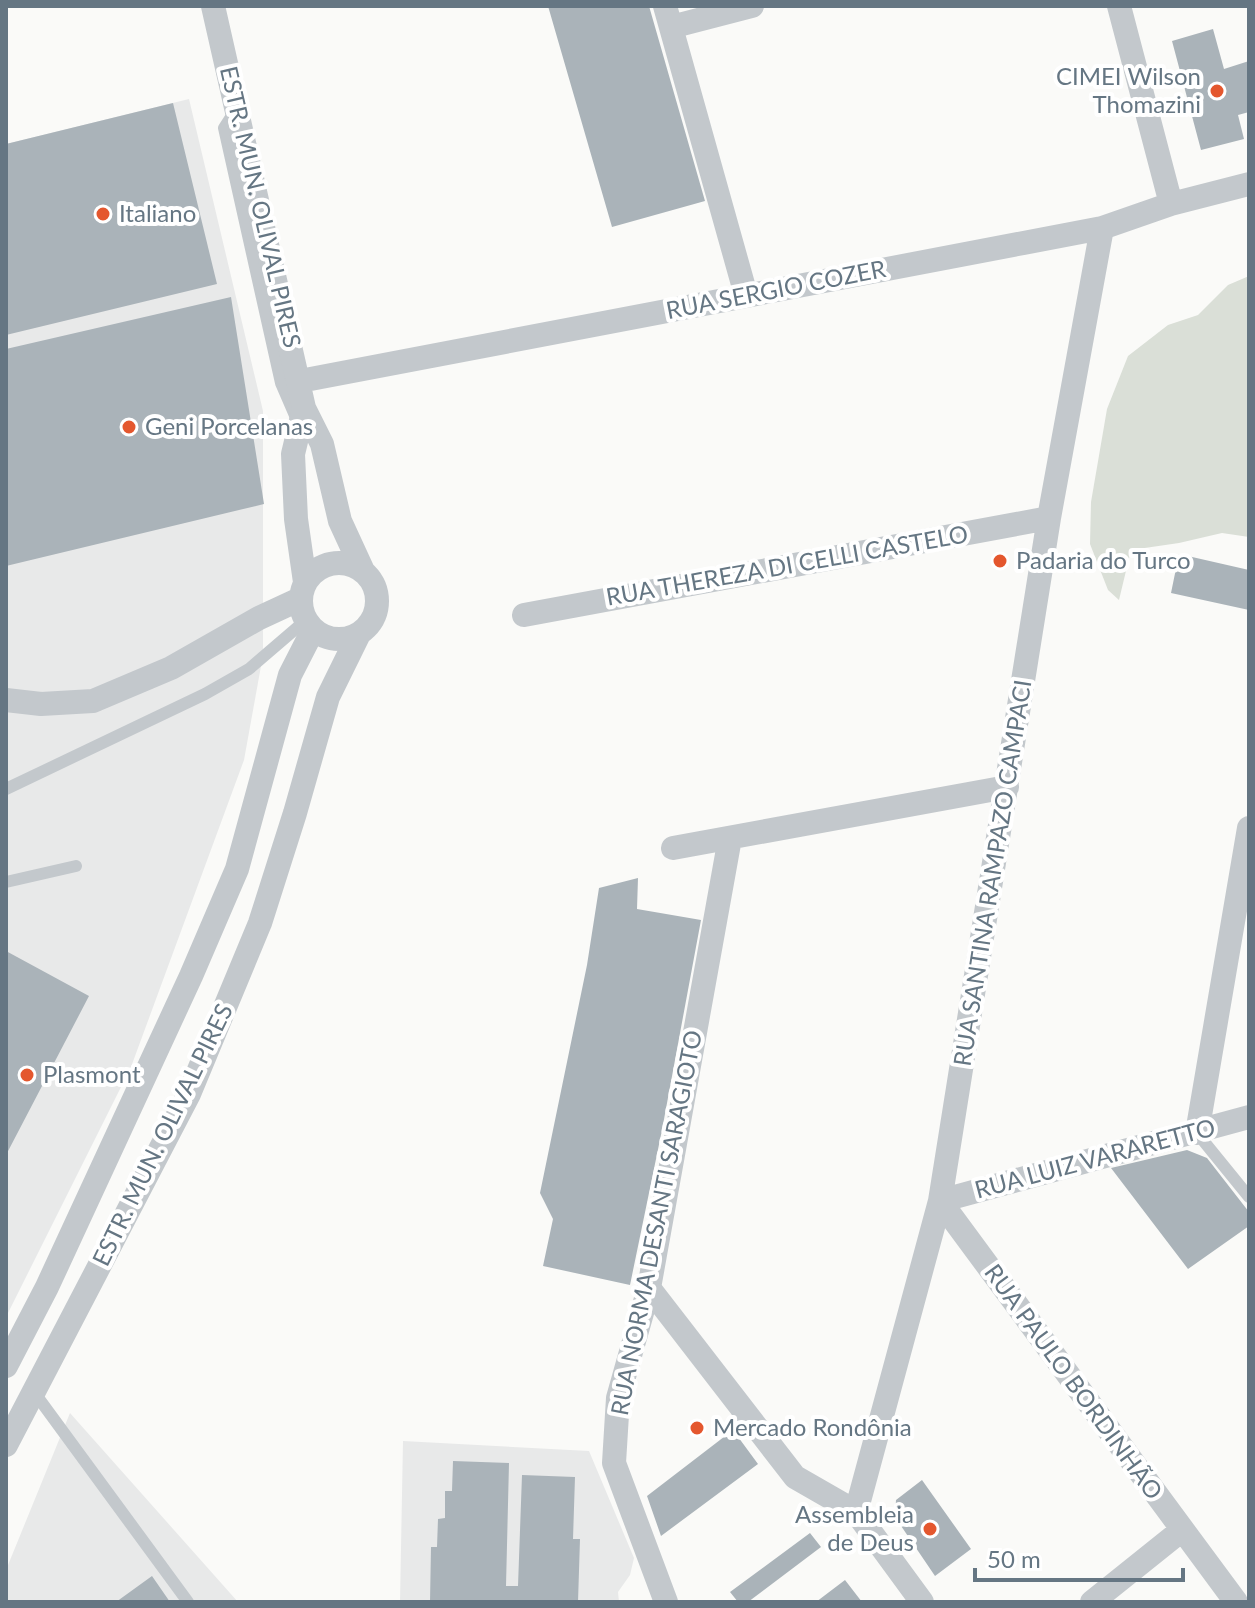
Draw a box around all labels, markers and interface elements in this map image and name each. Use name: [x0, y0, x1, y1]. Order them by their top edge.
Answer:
place label: CIMEI Wilson Thomazini: [1056, 61, 1201, 118]
street label: ESTR. MUN. OLIVAL PIRES: [215, 63, 308, 350]
marker: CIMEI Wilson Thomazini: [1208, 82, 1226, 100]
place label: Italiano: [119, 198, 196, 227]
marker: Italiano: [94, 205, 112, 223]
street label: RUA SERGIO COZER: [663, 253, 888, 324]
place label: Geni Porcelanas: [145, 411, 313, 440]
marker: Geni Porcelanas: [120, 418, 138, 436]
street label: RUA THEREZA DI CELLI CASTELO: [604, 518, 970, 611]
place label: Padaria do Turco: [1016, 545, 1191, 574]
marker: Padaria do Turco: [991, 552, 1009, 570]
street label: RUA SANTINA RAMPAZO CAMPACI: [947, 678, 1036, 1068]
street label: ESTR. MUN. OLIVAL PIRES: [85, 998, 238, 1270]
street label: RUA NORMA DESANTI SARAGIOTO: [604, 1028, 707, 1418]
place label: Plasmont: [43, 1059, 141, 1088]
marker: Plasmont: [18, 1066, 36, 1084]
street label: RUA LUIZ VARARETTO: [971, 1111, 1218, 1204]
street label: RUA PAULO BORDINHÃO: [979, 1258, 1169, 1504]
place label: Mercado Rondônia: [713, 1412, 912, 1441]
marker: Mercado Rondônia: [688, 1419, 706, 1437]
place label: Assembleia de Deus: [795, 1499, 914, 1556]
marker: Assembleia de Deus: [921, 1520, 939, 1538]
scale bar: [975, 1532, 1183, 1582]
text: 50 m: [987, 1544, 1041, 1573]

